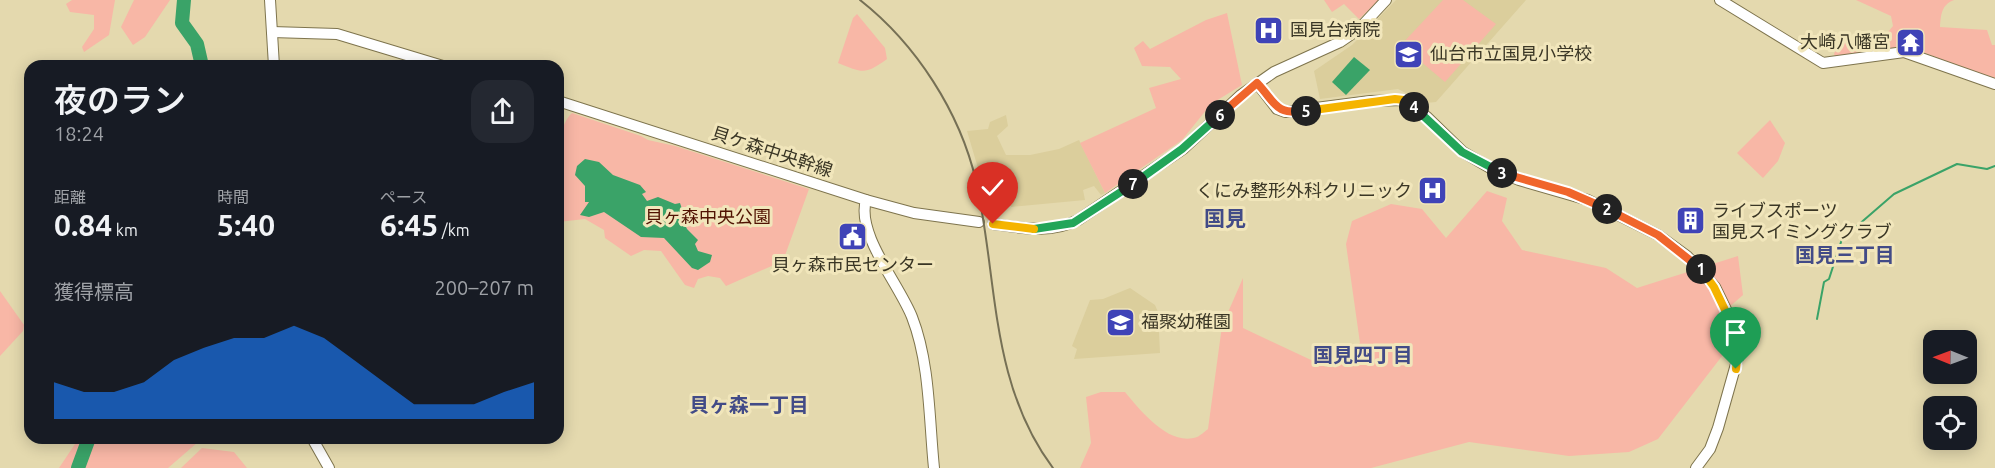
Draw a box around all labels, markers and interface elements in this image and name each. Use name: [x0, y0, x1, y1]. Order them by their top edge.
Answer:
hospital icon: 国見台病院: [1253, 14, 1285, 46]
place label: 国見台病院: [1290, 19, 1380, 39]
temple icon: 大崎八幡宮: [1895, 26, 1927, 58]
place label: 大崎八幡宮: [1800, 31, 1890, 51]
school or university icon: 仙台市立国見小学校: [1393, 38, 1425, 70]
place label: 仙台市立国見小学校: [1430, 43, 1592, 63]
button: share: [471, 80, 534, 143]
text: 夜のラン: [54, 81, 186, 118]
pin: 4: [1399, 92, 1429, 122]
pin: 5: [1291, 96, 1321, 126]
text: 4: [1409, 98, 1419, 116]
pin: 6: [1205, 100, 1235, 130]
text: 5: [1301, 102, 1311, 120]
text: 6: [1215, 106, 1225, 124]
text: 18:24: [54, 122, 104, 145]
street label: 貝ケ森中央幹線: [709, 122, 835, 180]
pin: 3: [1487, 158, 1517, 188]
pin: [967, 162, 1018, 224]
text: 3: [1497, 164, 1507, 182]
pin: 7: [1118, 169, 1148, 199]
icon: check: [976, 171, 1009, 204]
text: 7: [1128, 175, 1138, 193]
hospital icon: くにみ整形外科クリニック: [1417, 175, 1449, 207]
place label: くにみ整形外科クリニック: [1196, 180, 1412, 200]
text: 距離: [54, 188, 86, 206]
text: 時間: [217, 188, 249, 206]
text: ペース: [380, 188, 427, 206]
pin: 2: [1592, 194, 1622, 224]
text: 2: [1602, 200, 1612, 218]
place label: ライブスポーツ 国見スイミングクラブ: [1712, 200, 1892, 241]
building icon: ライブスポーツ 国見スイミングクラブ: [1675, 205, 1707, 237]
park label: 貝ヶ森中央公園: [645, 206, 771, 226]
district label: 国見: [1204, 206, 1246, 230]
text: 0.84: [54, 208, 112, 242]
text: 5:40: [217, 208, 275, 242]
text: 6:45: [380, 208, 438, 242]
public building icon: 貝ヶ森市民センター: [837, 220, 869, 252]
text: km: [112, 221, 138, 239]
text: /km: [438, 221, 470, 239]
district label: 国見三丁目: [1795, 243, 1895, 266]
place label: 貝ヶ森市民センター: [772, 254, 934, 274]
pin: 1: [1686, 254, 1716, 284]
text: 1: [1696, 260, 1706, 278]
text: 200–207 m: [435, 276, 534, 299]
text: 獲得標高: [54, 280, 134, 303]
school or university icon: 福聚幼稚園: [1104, 306, 1136, 338]
pin: [1710, 307, 1761, 369]
place label: 福聚幼稚園: [1141, 311, 1231, 331]
icon: arrive: [1719, 316, 1752, 349]
north arrow: [1923, 330, 1977, 384]
map controls: [1923, 330, 1977, 450]
district label: 国見四丁目: [1313, 343, 1413, 366]
district label: 貝ヶ森一丁目: [689, 393, 809, 416]
button: locate: [1923, 396, 1977, 450]

